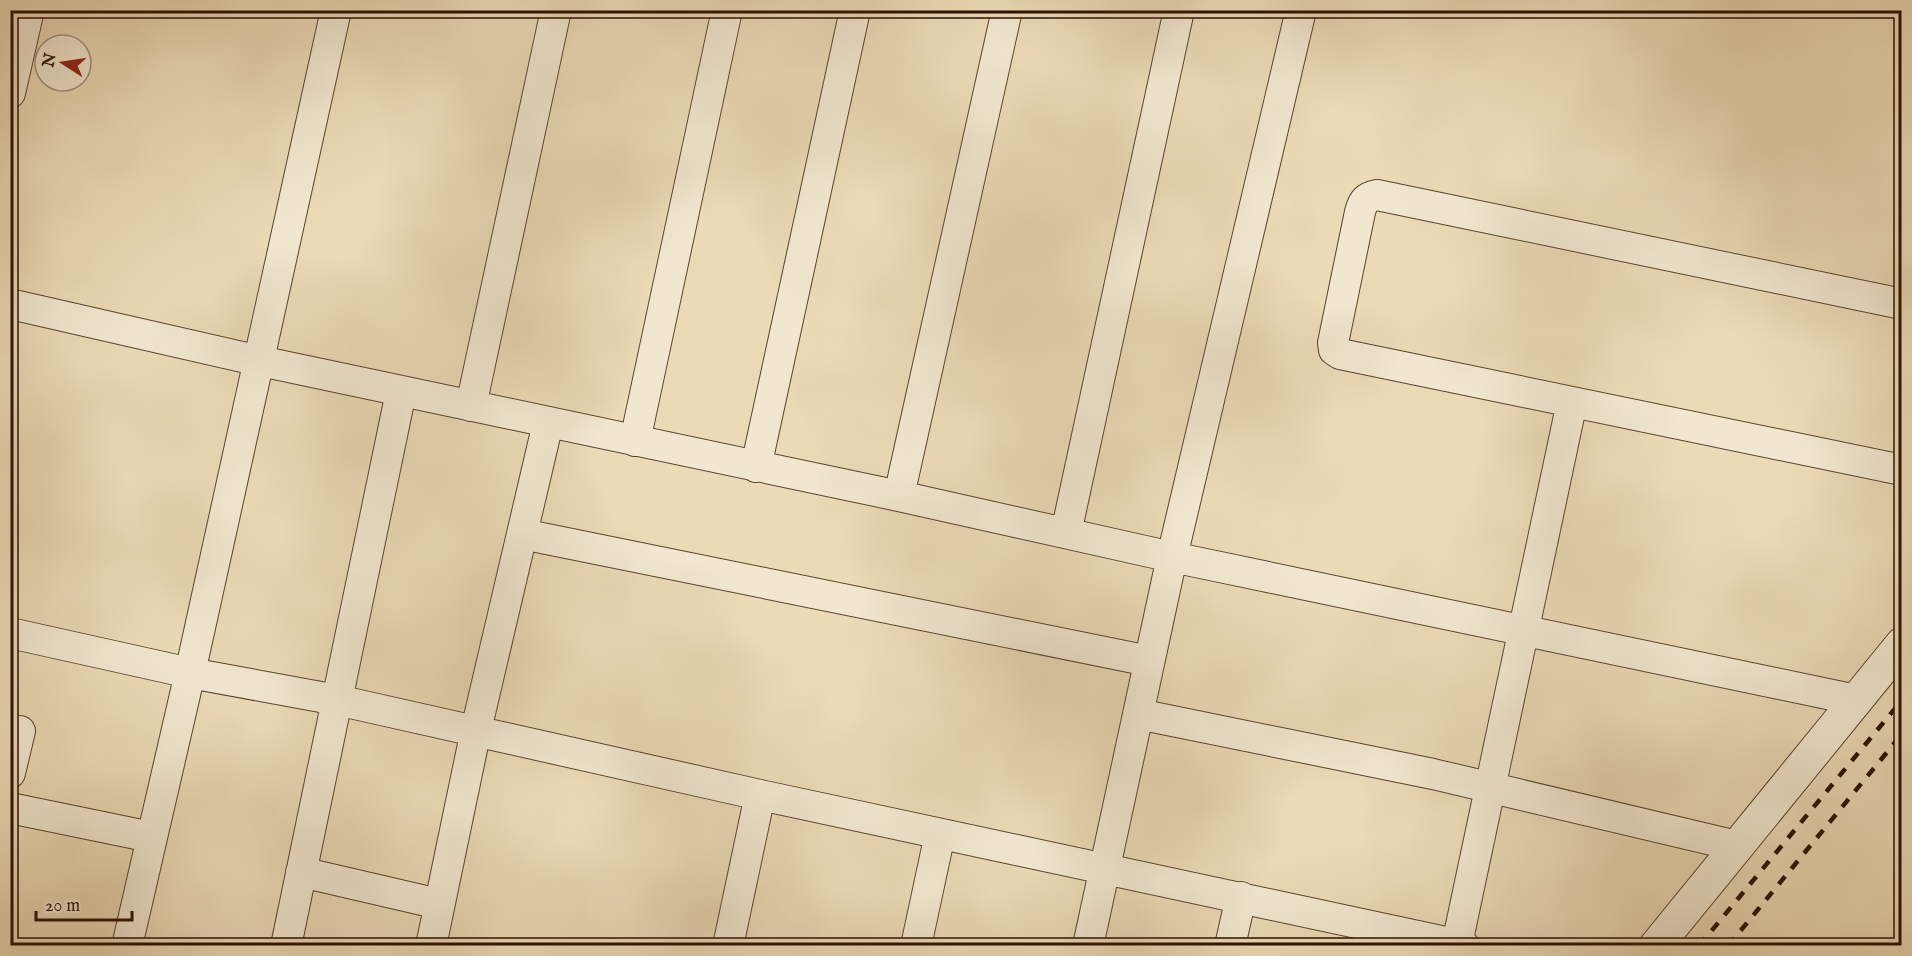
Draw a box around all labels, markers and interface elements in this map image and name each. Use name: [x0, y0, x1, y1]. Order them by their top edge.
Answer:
north arrow: [33, 33, 93, 93]
text: N: [39, 51, 62, 70]
scale bar: [36, 884, 132, 922]
text: 20 m: [45, 895, 80, 918]

